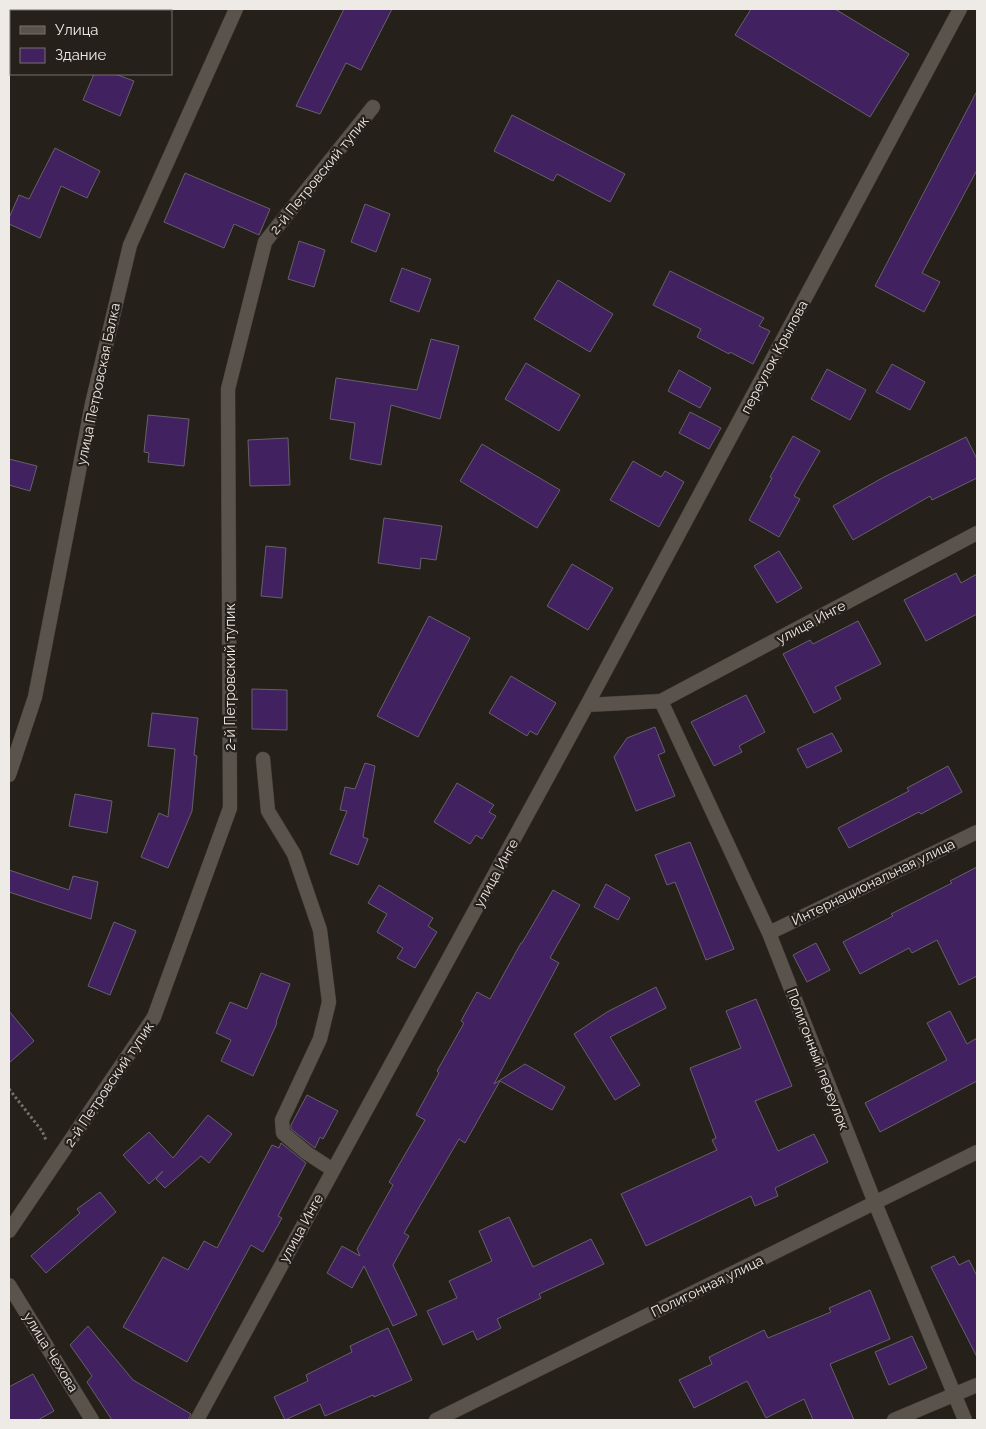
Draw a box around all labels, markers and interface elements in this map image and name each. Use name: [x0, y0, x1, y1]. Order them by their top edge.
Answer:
legend: [10, 10, 172, 75]
text: Улица: [55, 21, 99, 39]
text: Здание: [55, 46, 107, 64]
street label: 2-й Петровский тупик: [266, 113, 372, 237]
street label: переулок Крылова: [737, 298, 811, 416]
street label: улица Петровская Балка: [73, 301, 123, 467]
street label: улица Инге: [774, 597, 848, 647]
street label: 2-й Петровский тупик: [222, 603, 238, 751]
street label: улица Инге: [471, 836, 521, 910]
street label: Интернациональная улица: [789, 836, 957, 928]
street label: Полигонный переулок: [784, 986, 852, 1132]
street label: 2-й Петровский тупик: [61, 1018, 157, 1150]
street label: улица Инге: [276, 1191, 326, 1265]
street label: Полигонная улица: [648, 1252, 766, 1320]
street label: улица Чехова: [20, 1309, 82, 1395]

